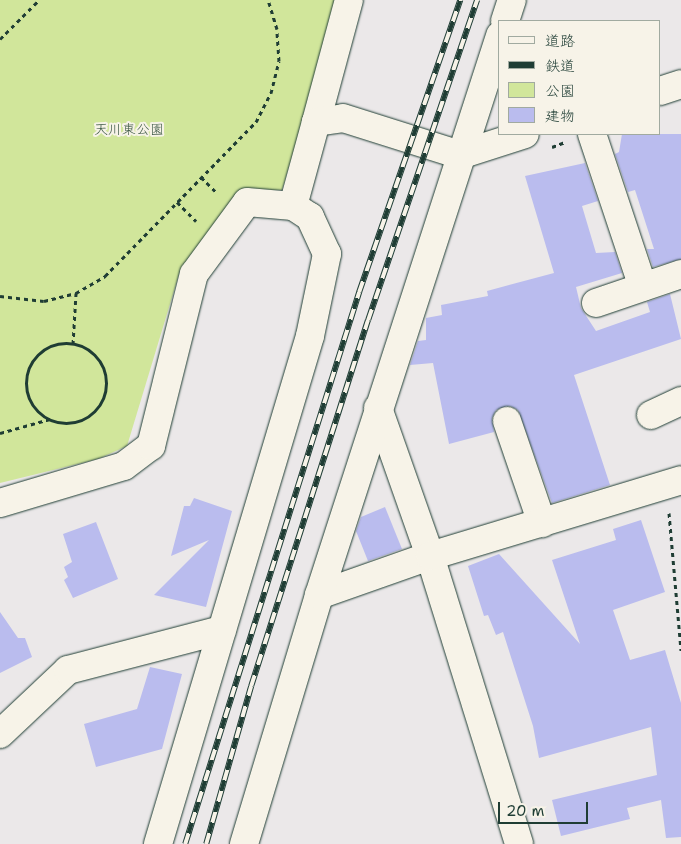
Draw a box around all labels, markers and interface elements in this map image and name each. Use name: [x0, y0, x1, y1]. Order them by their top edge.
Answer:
legend: [498, 20, 661, 135]
text: 道路: [545, 31, 575, 51]
text: 鉄道: [545, 56, 575, 76]
text: 公園: [545, 81, 575, 101]
text: 建物: [545, 106, 575, 126]
park label: 天川東公園: [94, 121, 164, 137]
scale bar: [501, 792, 591, 824]
text: 20 m: [506, 801, 545, 821]

